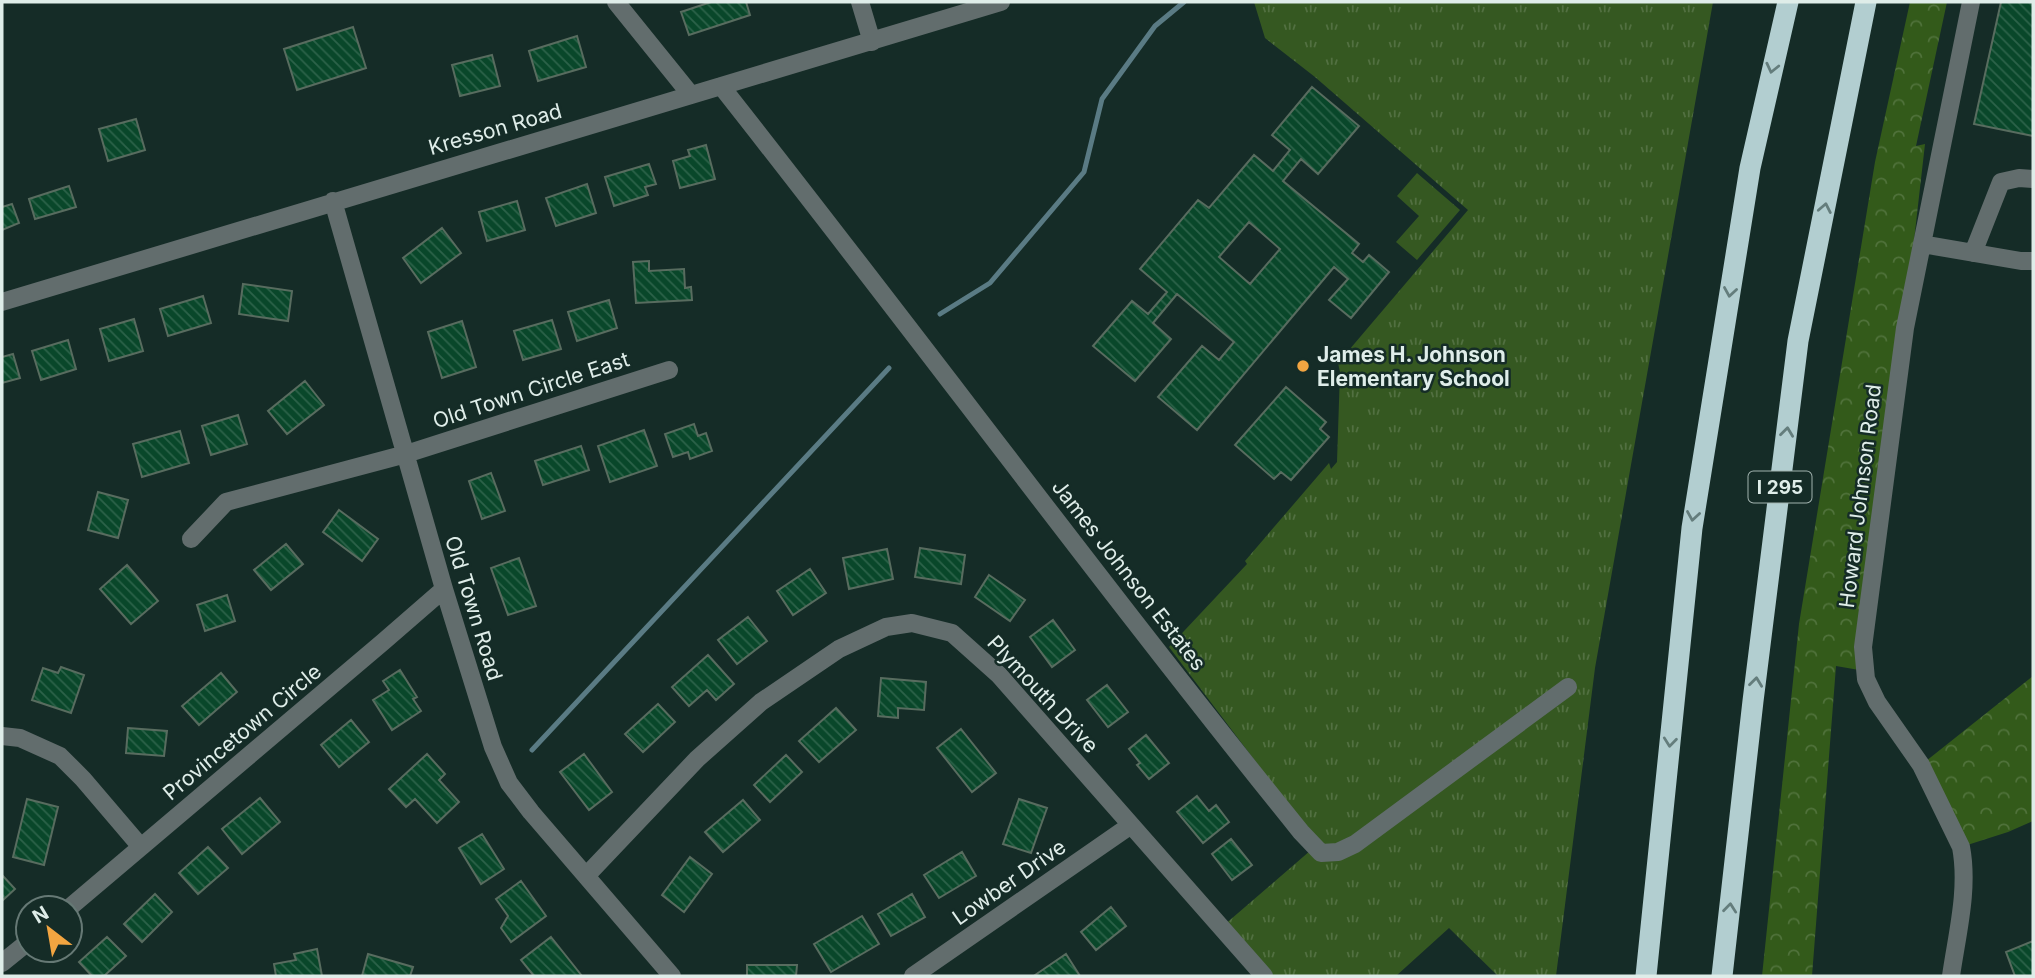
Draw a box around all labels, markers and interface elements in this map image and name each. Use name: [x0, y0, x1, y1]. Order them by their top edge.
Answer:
one-way arrow: [1766, 62, 1781, 74]
street label: Kresson Road: [425, 98, 565, 160]
one-way arrow: [1816, 202, 1831, 214]
one-way arrow: [1723, 286, 1738, 298]
place label: James H. Johnson Elementary School: [1317, 342, 1510, 391]
street label: Old Town Circle East: [430, 346, 633, 434]
marker: James H. Johnson Elementary School: [1295, 358, 1311, 374]
street label: Howard Johnson Road: [1834, 383, 1886, 609]
one-way arrow: [1779, 426, 1794, 438]
road number: I 295: [1748, 472, 1812, 502]
street label: James Johnson Estates: [1047, 475, 1211, 675]
one-way arrow: [1686, 510, 1701, 522]
street label: Old Town Road: [440, 533, 508, 683]
street label: Plymouth Drive: [982, 630, 1104, 758]
street label: Provincetown Circle: [158, 659, 326, 805]
one-way arrow: [1748, 677, 1763, 688]
one-way arrow: [1662, 737, 1677, 748]
street label: Lowber Drive: [948, 834, 1070, 930]
north arrow: [14, 894, 84, 964]
text: N: [28, 901, 53, 928]
one-way arrow: [1722, 903, 1737, 914]

